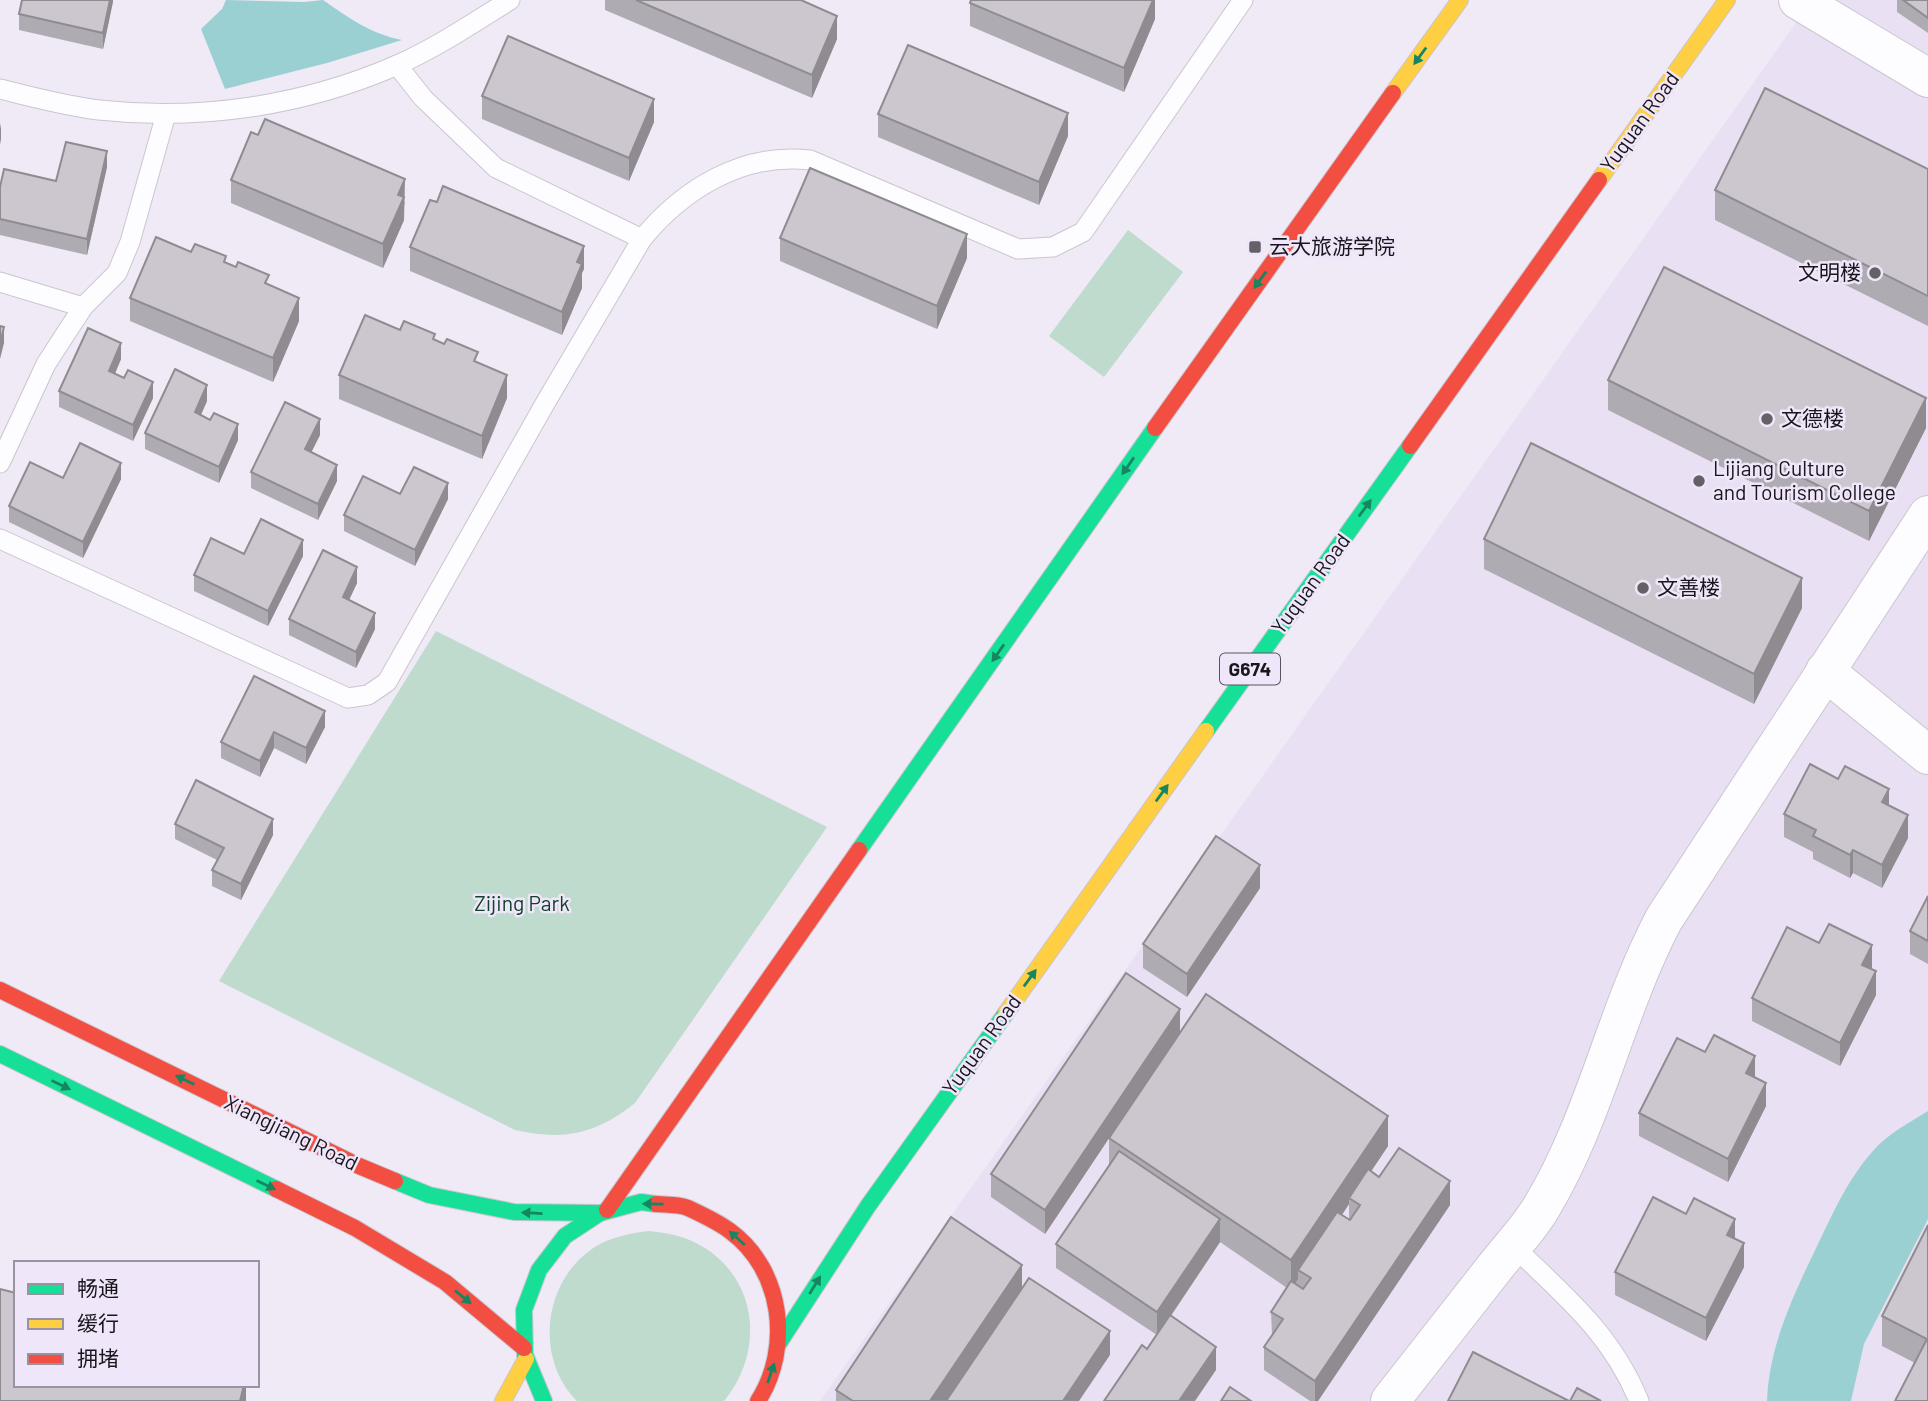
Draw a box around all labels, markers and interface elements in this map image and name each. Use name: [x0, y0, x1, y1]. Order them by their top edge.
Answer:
one-way arrow: [1413, 46, 1427, 65]
street label: Yuquan Road: [1594, 66, 1684, 176]
place label: 云大旅游学院: [1269, 233, 1395, 258]
marker: 云大旅游学院: [1247, 239, 1263, 255]
place label: 文明楼: [1798, 259, 1861, 284]
marker: 文明楼: [1867, 265, 1883, 281]
one-way arrow: [1252, 271, 1267, 289]
place label: 文德楼: [1781, 405, 1844, 430]
marker: 文德楼: [1759, 411, 1775, 427]
place label: Lijiang Culture and Tourism College: [1713, 455, 1896, 504]
one-way arrow: [1121, 457, 1135, 475]
marker: Lijiang Culture and Tourism College: [1691, 473, 1707, 489]
one-way arrow: [1358, 499, 1372, 517]
street label: Yuquan Road: [1265, 528, 1355, 638]
place label: 文善楼: [1657, 574, 1720, 599]
marker: 文善楼: [1635, 580, 1651, 596]
one-way arrow: [991, 644, 1005, 662]
road number: G674: [1220, 654, 1280, 684]
one-way arrow: [1155, 784, 1169, 802]
park label: Zijing Park: [474, 890, 570, 915]
one-way arrow: [1022, 969, 1036, 987]
street label: Yuquan Road: [936, 989, 1026, 1099]
one-way arrow: [175, 1075, 195, 1086]
one-way arrow: [51, 1079, 71, 1090]
street label: Xiangjiang Road: [221, 1089, 362, 1175]
one-way arrow: [256, 1179, 276, 1190]
one-way arrow: [641, 1198, 663, 1210]
one-way arrow: [520, 1207, 542, 1218]
one-way arrow: [728, 1230, 746, 1246]
legend: [14, 1261, 259, 1387]
text: 畅通: [77, 1275, 119, 1300]
one-way arrow: [808, 1275, 821, 1294]
one-way arrow: [454, 1289, 471, 1304]
text: 缓行: [77, 1310, 119, 1335]
text: 拥堵: [77, 1345, 119, 1370]
one-way arrow: [766, 1362, 777, 1383]

